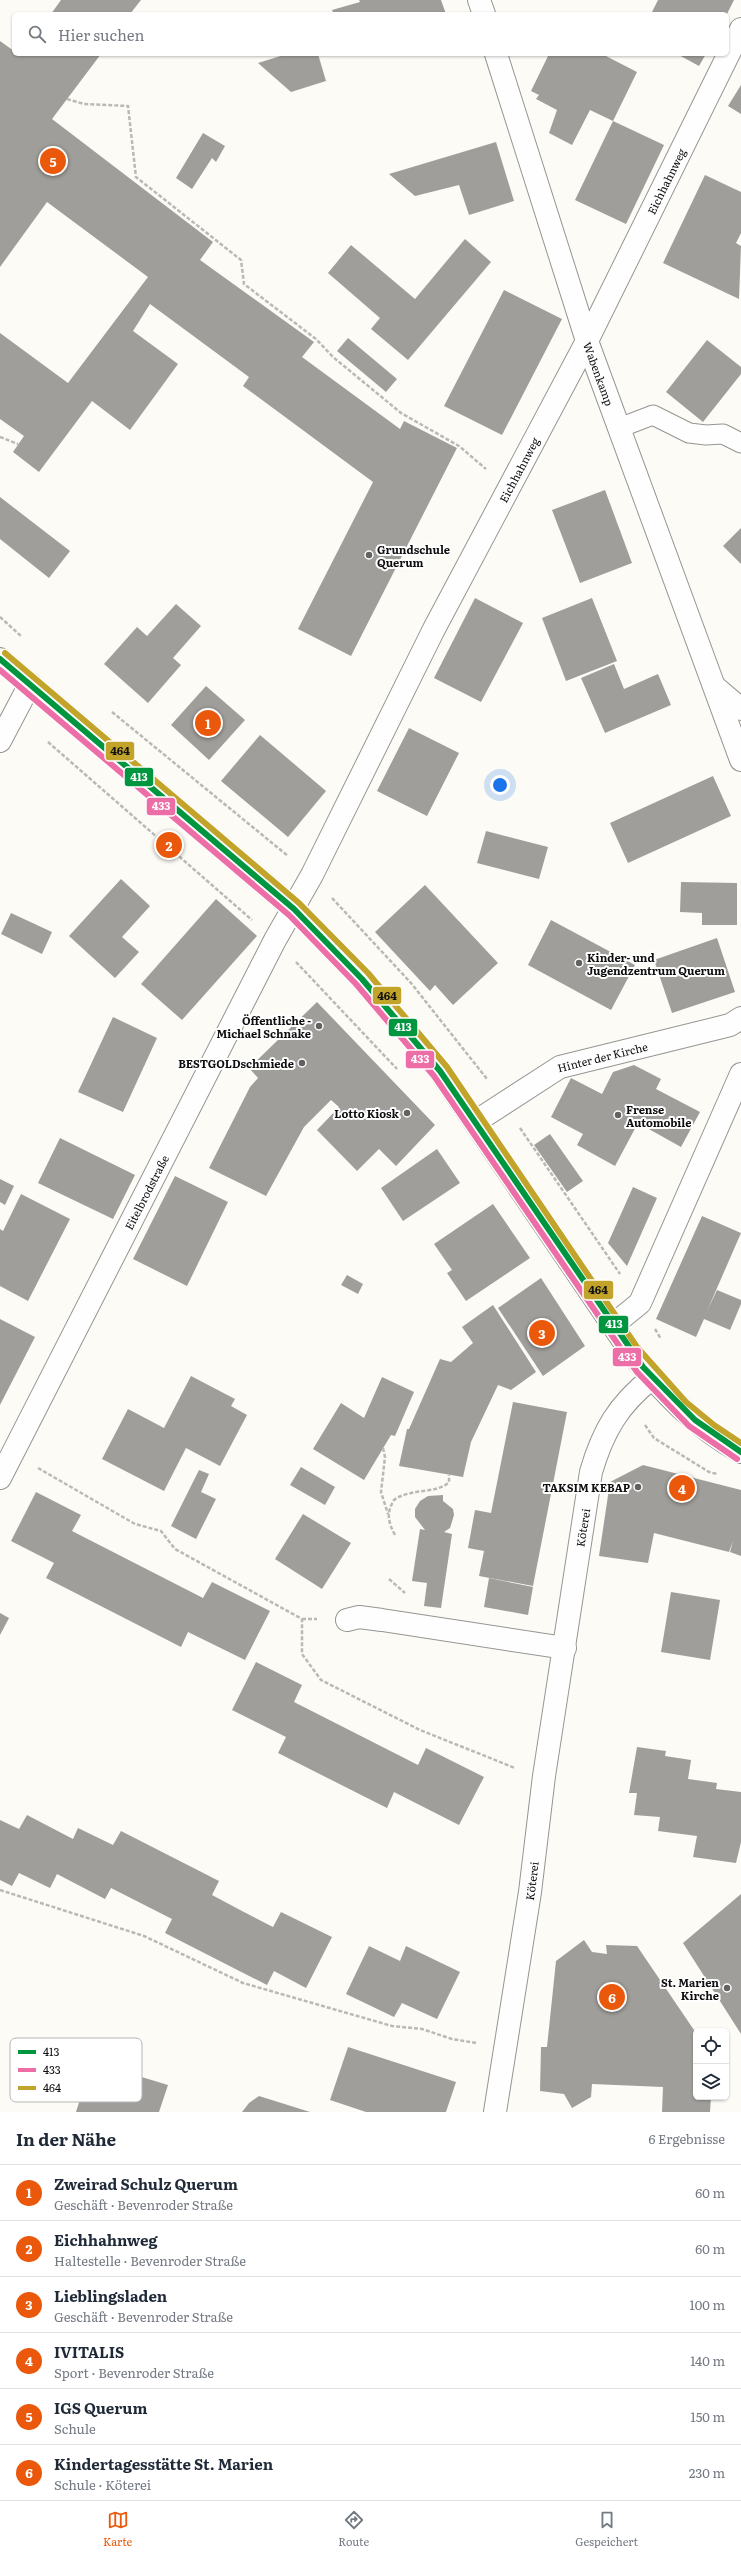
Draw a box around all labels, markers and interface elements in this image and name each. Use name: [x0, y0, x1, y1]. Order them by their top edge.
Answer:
search box: [12, 12, 729, 56]
icon: search: [26, 23, 48, 45]
text: Hier suchen: [58, 23, 144, 46]
street label: Eichhahnweg: [643, 145, 689, 217]
pin: 5: [40, 146, 66, 176]
street label: Wabenkamp: [580, 340, 618, 408]
street label: Eichhahnweg: [495, 433, 543, 505]
place label: Grundschule Querum: [377, 541, 450, 570]
marker: Grundschule Querum: [364, 550, 374, 560]
pin: 1: [195, 708, 221, 738]
line badge: 464: [105, 741, 135, 761]
text: 464: [110, 742, 130, 758]
line badge: 413: [124, 767, 154, 787]
text: 413: [130, 768, 148, 784]
your location: [490, 775, 510, 795]
line badge: 433: [146, 797, 176, 816]
text: 433: [152, 797, 170, 813]
pin: 2: [156, 830, 182, 860]
place label: Kinder- und Jugendzentrum Querum: [587, 949, 725, 978]
marker: Kinder- und Jugendzentrum Querum: [574, 958, 584, 968]
line badge: 464: [372, 986, 402, 1005]
text: 464: [377, 987, 397, 1003]
place label: Öffentliche - Michael Schnake: [216, 1012, 311, 1041]
line badge: 413: [388, 1018, 418, 1037]
text: 413: [394, 1018, 412, 1034]
marker: Öffentliche - Michael Schnake: [314, 1021, 324, 1031]
street label: Hinter der Kirche: [556, 1038, 649, 1075]
line badge: 433: [405, 1050, 435, 1069]
text: 433: [411, 1050, 429, 1066]
place label: BESTGOLDschmiede: [178, 1055, 294, 1071]
marker: BESTGOLDschmiede: [297, 1058, 307, 1068]
place label: Frense Automobile: [626, 1101, 691, 1130]
place label: Lotto Kiosk: [334, 1105, 400, 1121]
marker: Lotto Kiosk: [402, 1108, 412, 1118]
marker: Frense Automobile: [613, 1110, 623, 1120]
street label: Eitelbrodstraße: [120, 1152, 172, 1232]
line badge: 464: [583, 1280, 614, 1300]
text: 464: [588, 1281, 608, 1297]
line badge: 413: [598, 1315, 629, 1334]
text: 413: [605, 1315, 623, 1331]
pin: 3: [529, 1318, 555, 1348]
line badge: 433: [612, 1347, 642, 1367]
text: 433: [618, 1348, 636, 1364]
pin: 4: [669, 1473, 695, 1503]
place label: TAKSIM KEBAP: [543, 1479, 630, 1495]
marker: TAKSIM KEBAP: [633, 1482, 643, 1492]
street label: Köterei: [572, 1507, 593, 1548]
street label: Köterei: [521, 1860, 542, 1901]
place label: St. Marien Kirche: [661, 1974, 719, 2003]
pin: 6: [599, 1982, 625, 2012]
marker: St. Marien Kirche: [722, 1983, 732, 1993]
map controls: [693, 2028, 729, 2100]
button: locate: [693, 2028, 729, 2064]
legend: [10, 2038, 142, 2102]
text: 413: [43, 2043, 60, 2059]
text: 433: [43, 2061, 61, 2077]
button: layers: [693, 2064, 729, 2100]
text: 464: [43, 2079, 61, 2095]
text: In der Nähe: [16, 2126, 116, 2151]
text: 6 Ergebnisse: [648, 2129, 725, 2148]
text: Zweirad Schulz Querum: [54, 2172, 238, 2195]
text: 1: [26, 2183, 32, 2202]
text: 60 m: [695, 2183, 725, 2202]
text: Geschäft · Bevenroder Straße: [54, 2195, 233, 2214]
text: Eichhahnweg: [54, 2228, 158, 2251]
text: 2: [26, 2239, 32, 2258]
text: 60 m: [695, 2239, 725, 2258]
text: Haltestelle · Bevenroder Straße: [54, 2251, 246, 2270]
text: Lieblingsladen: [54, 2284, 167, 2307]
text: 3: [25, 2295, 33, 2314]
text: 100 m: [689, 2295, 725, 2314]
text: Geschäft · Bevenroder Straße: [54, 2307, 233, 2326]
text: IVITALIS: [54, 2340, 124, 2363]
text: 4: [25, 2351, 33, 2370]
text: 140 m: [690, 2351, 725, 2370]
text: Sport · Bevenroder Straße: [54, 2363, 214, 2382]
text: IGS Querum: [54, 2396, 147, 2419]
text: 5: [25, 2407, 33, 2426]
text: 150 m: [690, 2407, 725, 2426]
text: Schule: [54, 2419, 96, 2438]
text: Kindertagesstätte St. Marien: [54, 2452, 273, 2475]
text: 6: [25, 2463, 33, 2482]
text: 230 m: [689, 2463, 725, 2482]
text: Schule · Köterei: [54, 2475, 151, 2494]
tab: Karte: [103, 2509, 132, 2549]
tab: Route: [338, 2509, 369, 2549]
tab: Gespeichert: [575, 2509, 638, 2549]

